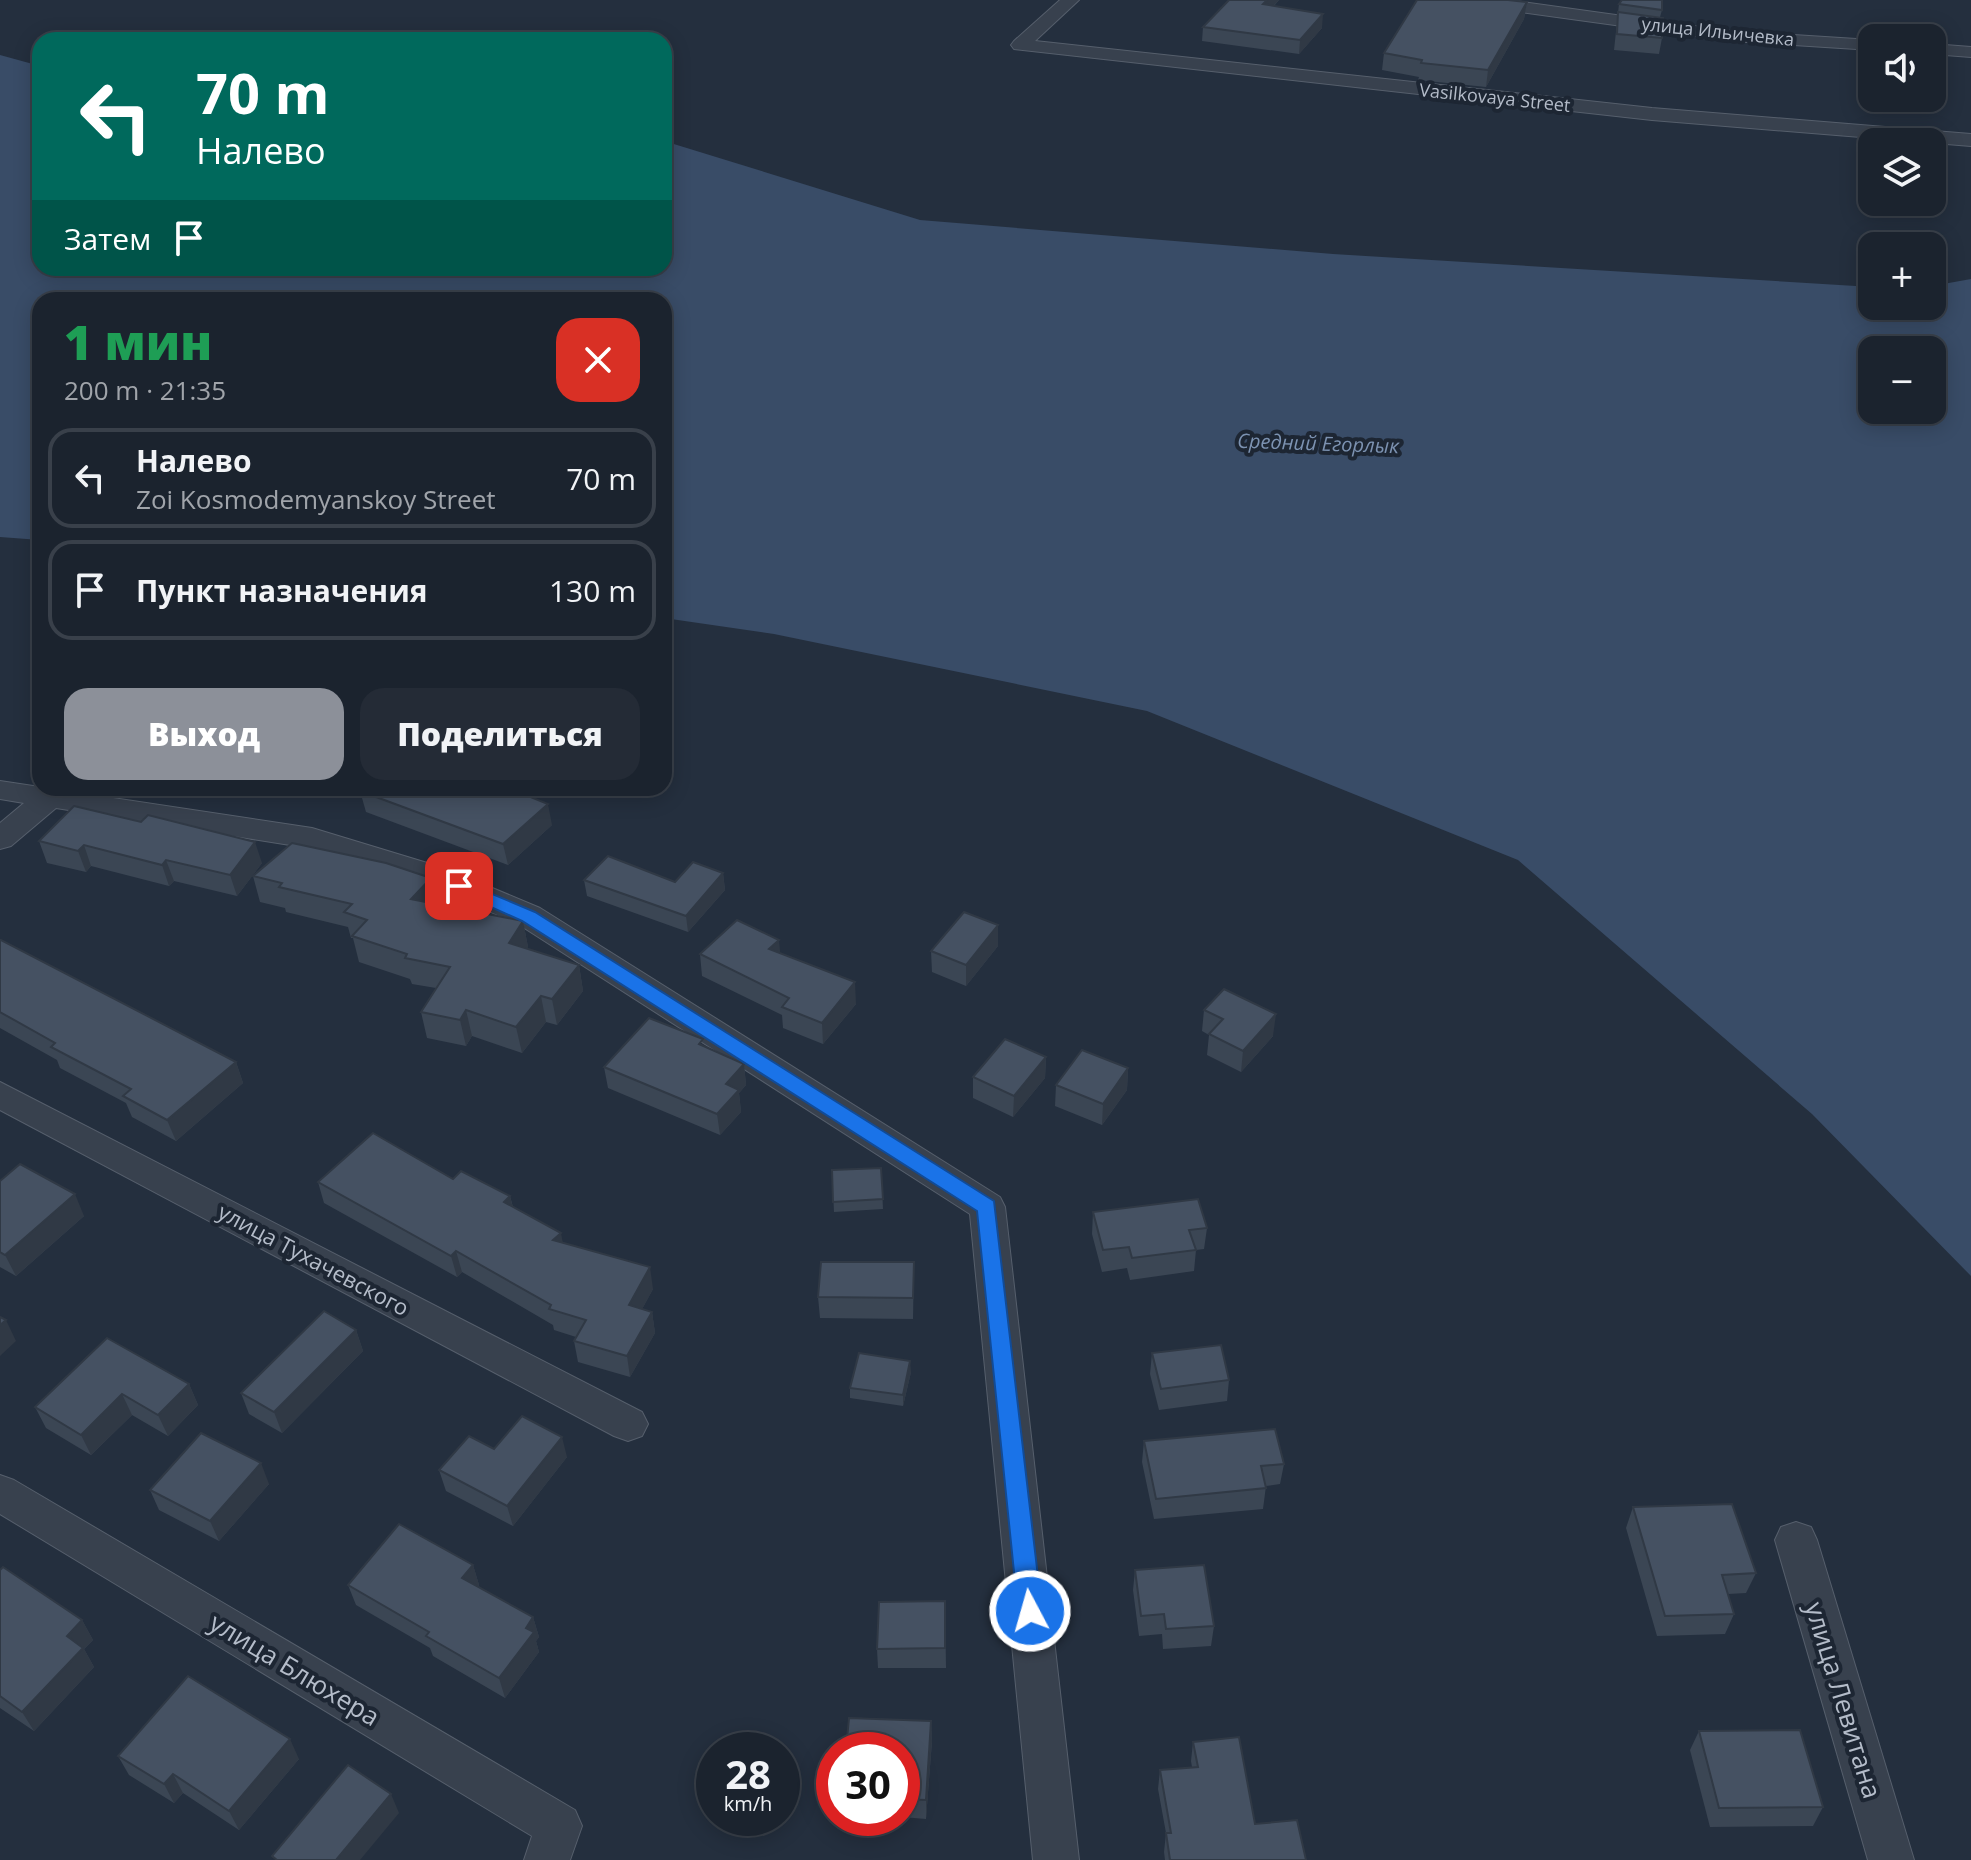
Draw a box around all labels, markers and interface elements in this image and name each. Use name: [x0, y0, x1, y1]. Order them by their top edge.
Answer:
street label: улица Ильичевка: [1640, 11, 1796, 51]
map controls: [1858, 24, 1946, 424]
button: sound: [1858, 24, 1946, 112]
text: 70 m: [196, 54, 330, 130]
icon: left: [64, 64, 168, 168]
street label: Vasilkovaya Street: [1418, 77, 1572, 117]
text: Налево: [196, 126, 326, 175]
button: layers: [1858, 128, 1946, 216]
icon: arrive: [167, 216, 211, 260]
text: Затем: [64, 218, 151, 259]
button: +: [1858, 232, 1946, 320]
text: 1 мин: [64, 309, 212, 374]
button: close: [556, 318, 640, 402]
button: −: [1858, 336, 1946, 424]
text: 200 m · 21:35: [64, 372, 226, 408]
water label: Средний Егорлык: [1237, 427, 1401, 459]
text: Налево: [136, 440, 252, 481]
icon: left: [68, 456, 112, 500]
text: 70 m: [566, 458, 636, 499]
text: Zoi Kosmodemyanskoy Street: [136, 481, 496, 517]
icon: arrive: [68, 568, 112, 612]
text: Пункт назначения: [136, 570, 428, 611]
text: 130 m: [549, 570, 636, 611]
button: Выход: [64, 688, 344, 780]
button: Поделиться: [360, 688, 640, 780]
pin: [425, 852, 493, 920]
icon: arrive: [437, 864, 481, 908]
street label: улица Тухачевского: [213, 1196, 415, 1322]
position arrow: [988, 1569, 1072, 1653]
street label: улица Левитана: [1797, 1597, 1891, 1803]
street label: улица Блюхера: [203, 1604, 387, 1734]
speed limit sign: 30: [816, 1732, 920, 1836]
text: 28: [725, 1746, 771, 1801]
text: km/h: [724, 1790, 772, 1817]

